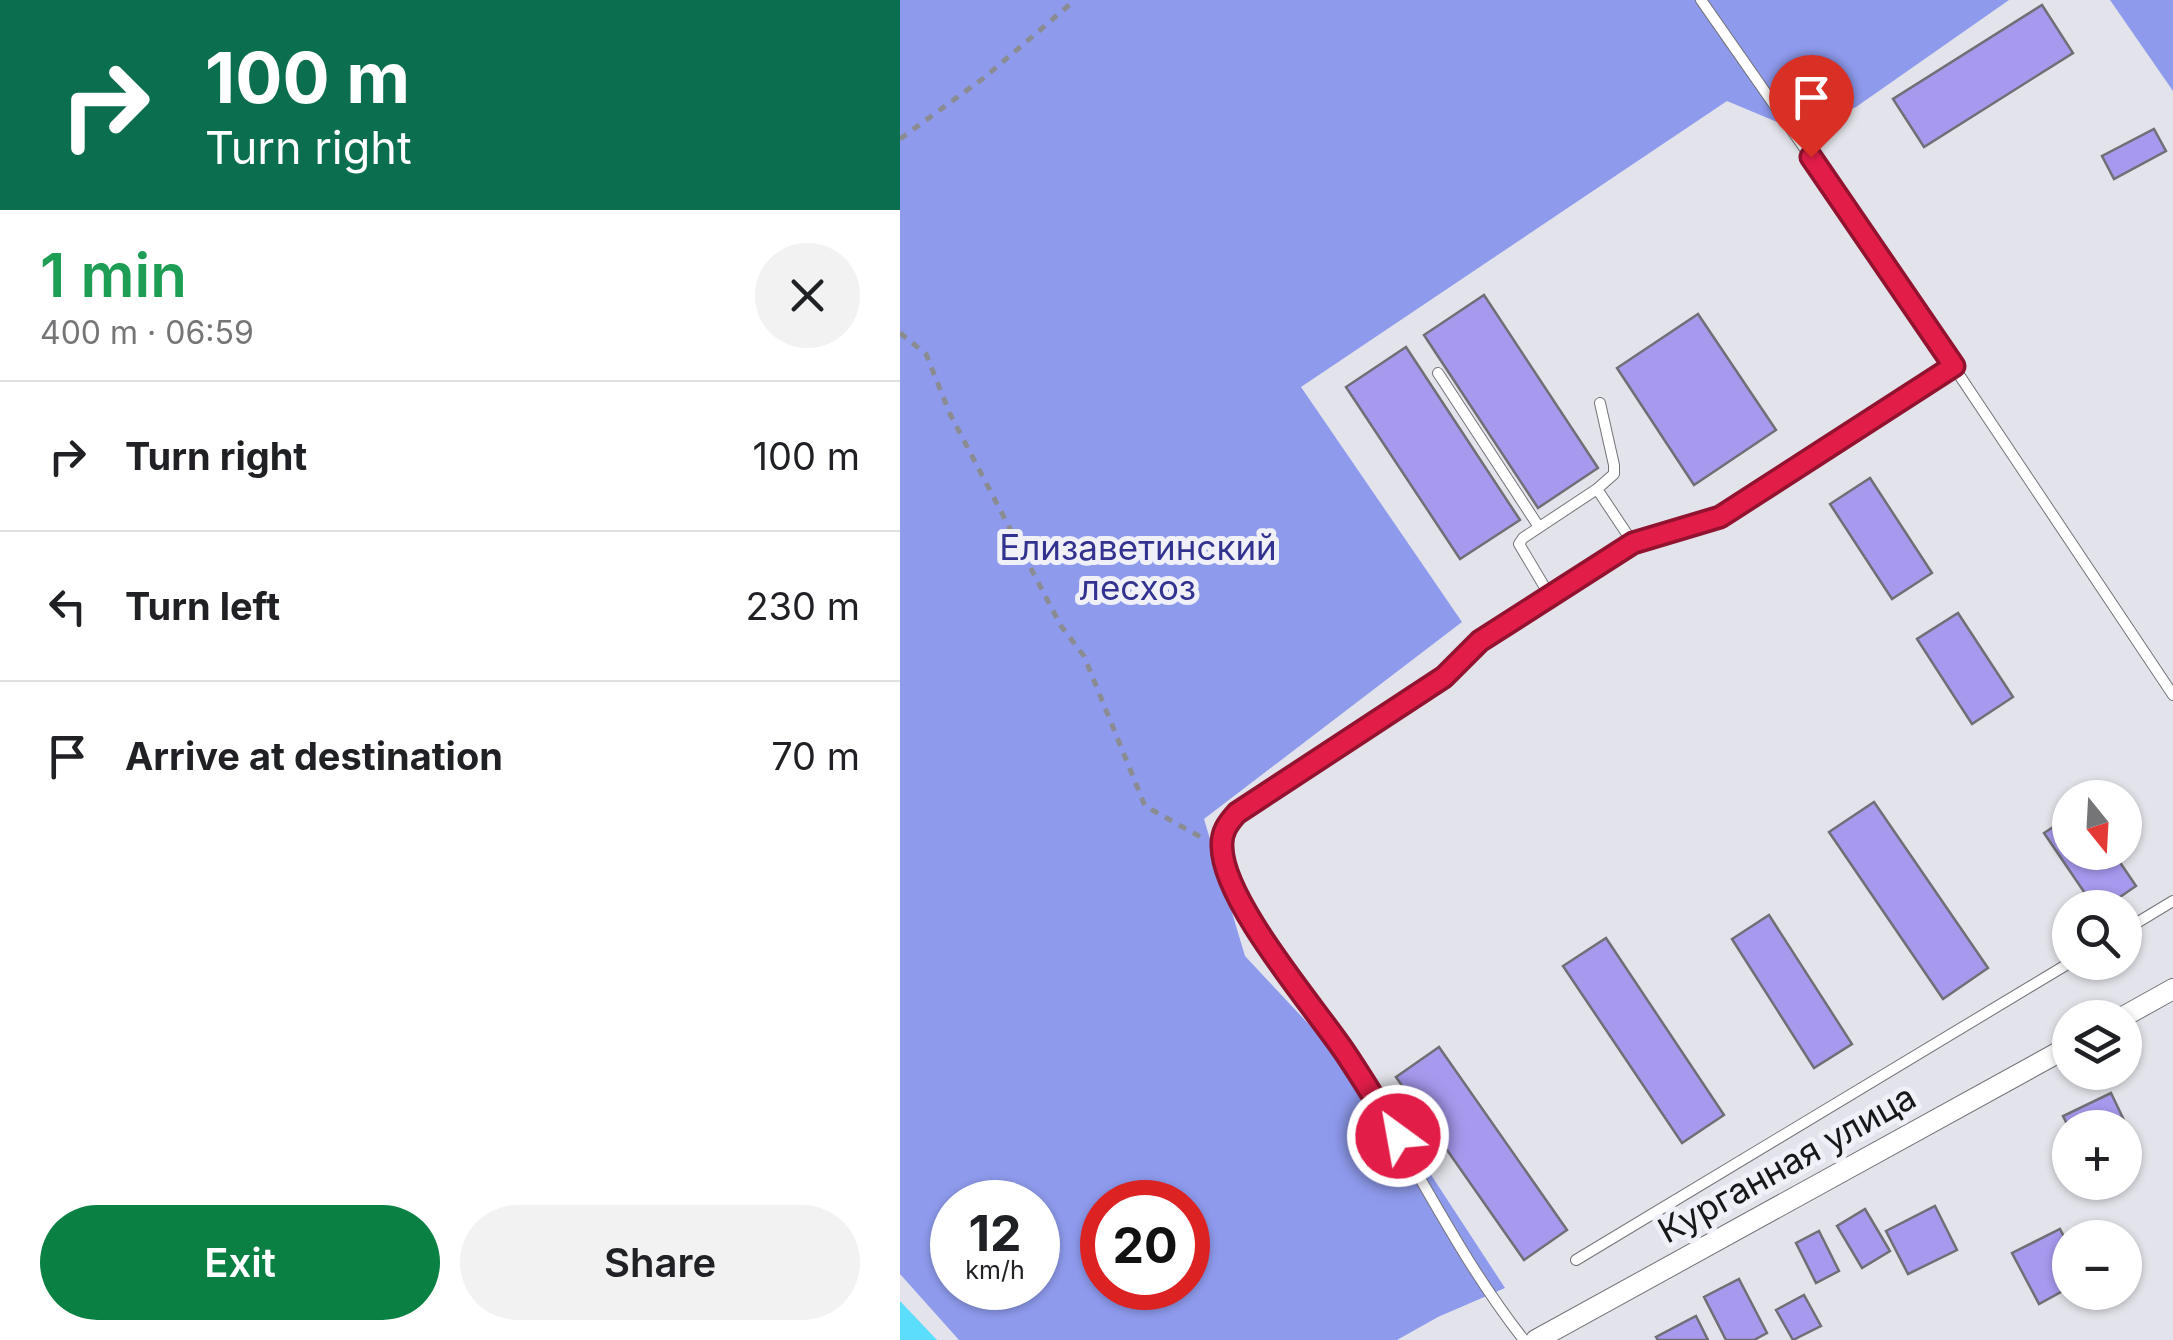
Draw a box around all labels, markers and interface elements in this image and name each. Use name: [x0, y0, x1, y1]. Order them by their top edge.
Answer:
text: 100 m: [205, 35, 410, 120]
icon: right: [40, 40, 170, 170]
pin: [1769, 55, 1854, 158]
icon: arrive: [1784, 70, 1839, 125]
text: Turn right: [205, 120, 412, 175]
text: 1 min: [40, 239, 187, 311]
button: close: [755, 243, 860, 348]
text: 400 m · 06:59: [40, 313, 254, 352]
icon: right: [40, 429, 95, 484]
text: Turn right: [125, 433, 307, 479]
text: 100 m: [753, 433, 860, 479]
park label: Елизаветинский лесхоз: [999, 526, 1277, 608]
icon: left: [40, 579, 95, 634]
text: Turn left: [125, 583, 280, 629]
text: 230 m: [745, 583, 860, 629]
icon: arrive: [40, 729, 95, 784]
text: Arrive at destination: [125, 733, 503, 779]
text: 70 m: [771, 733, 860, 779]
north arrow: [2052, 780, 2142, 870]
map controls: [2052, 780, 2142, 1310]
button: search: [2052, 890, 2142, 980]
button: layers: [2052, 1000, 2142, 1090]
street label: Курганная улица: [1650, 1075, 1923, 1251]
position arrow: [1346, 1084, 1450, 1188]
button: +: [2052, 1110, 2142, 1200]
speed limit sign: 20: [1080, 1180, 1210, 1310]
text: 12: [968, 1203, 1022, 1263]
button: Exit: [40, 1205, 440, 1320]
button: Share: [460, 1205, 860, 1320]
button: −: [2052, 1220, 2142, 1310]
text: km/h: [965, 1255, 1025, 1285]

